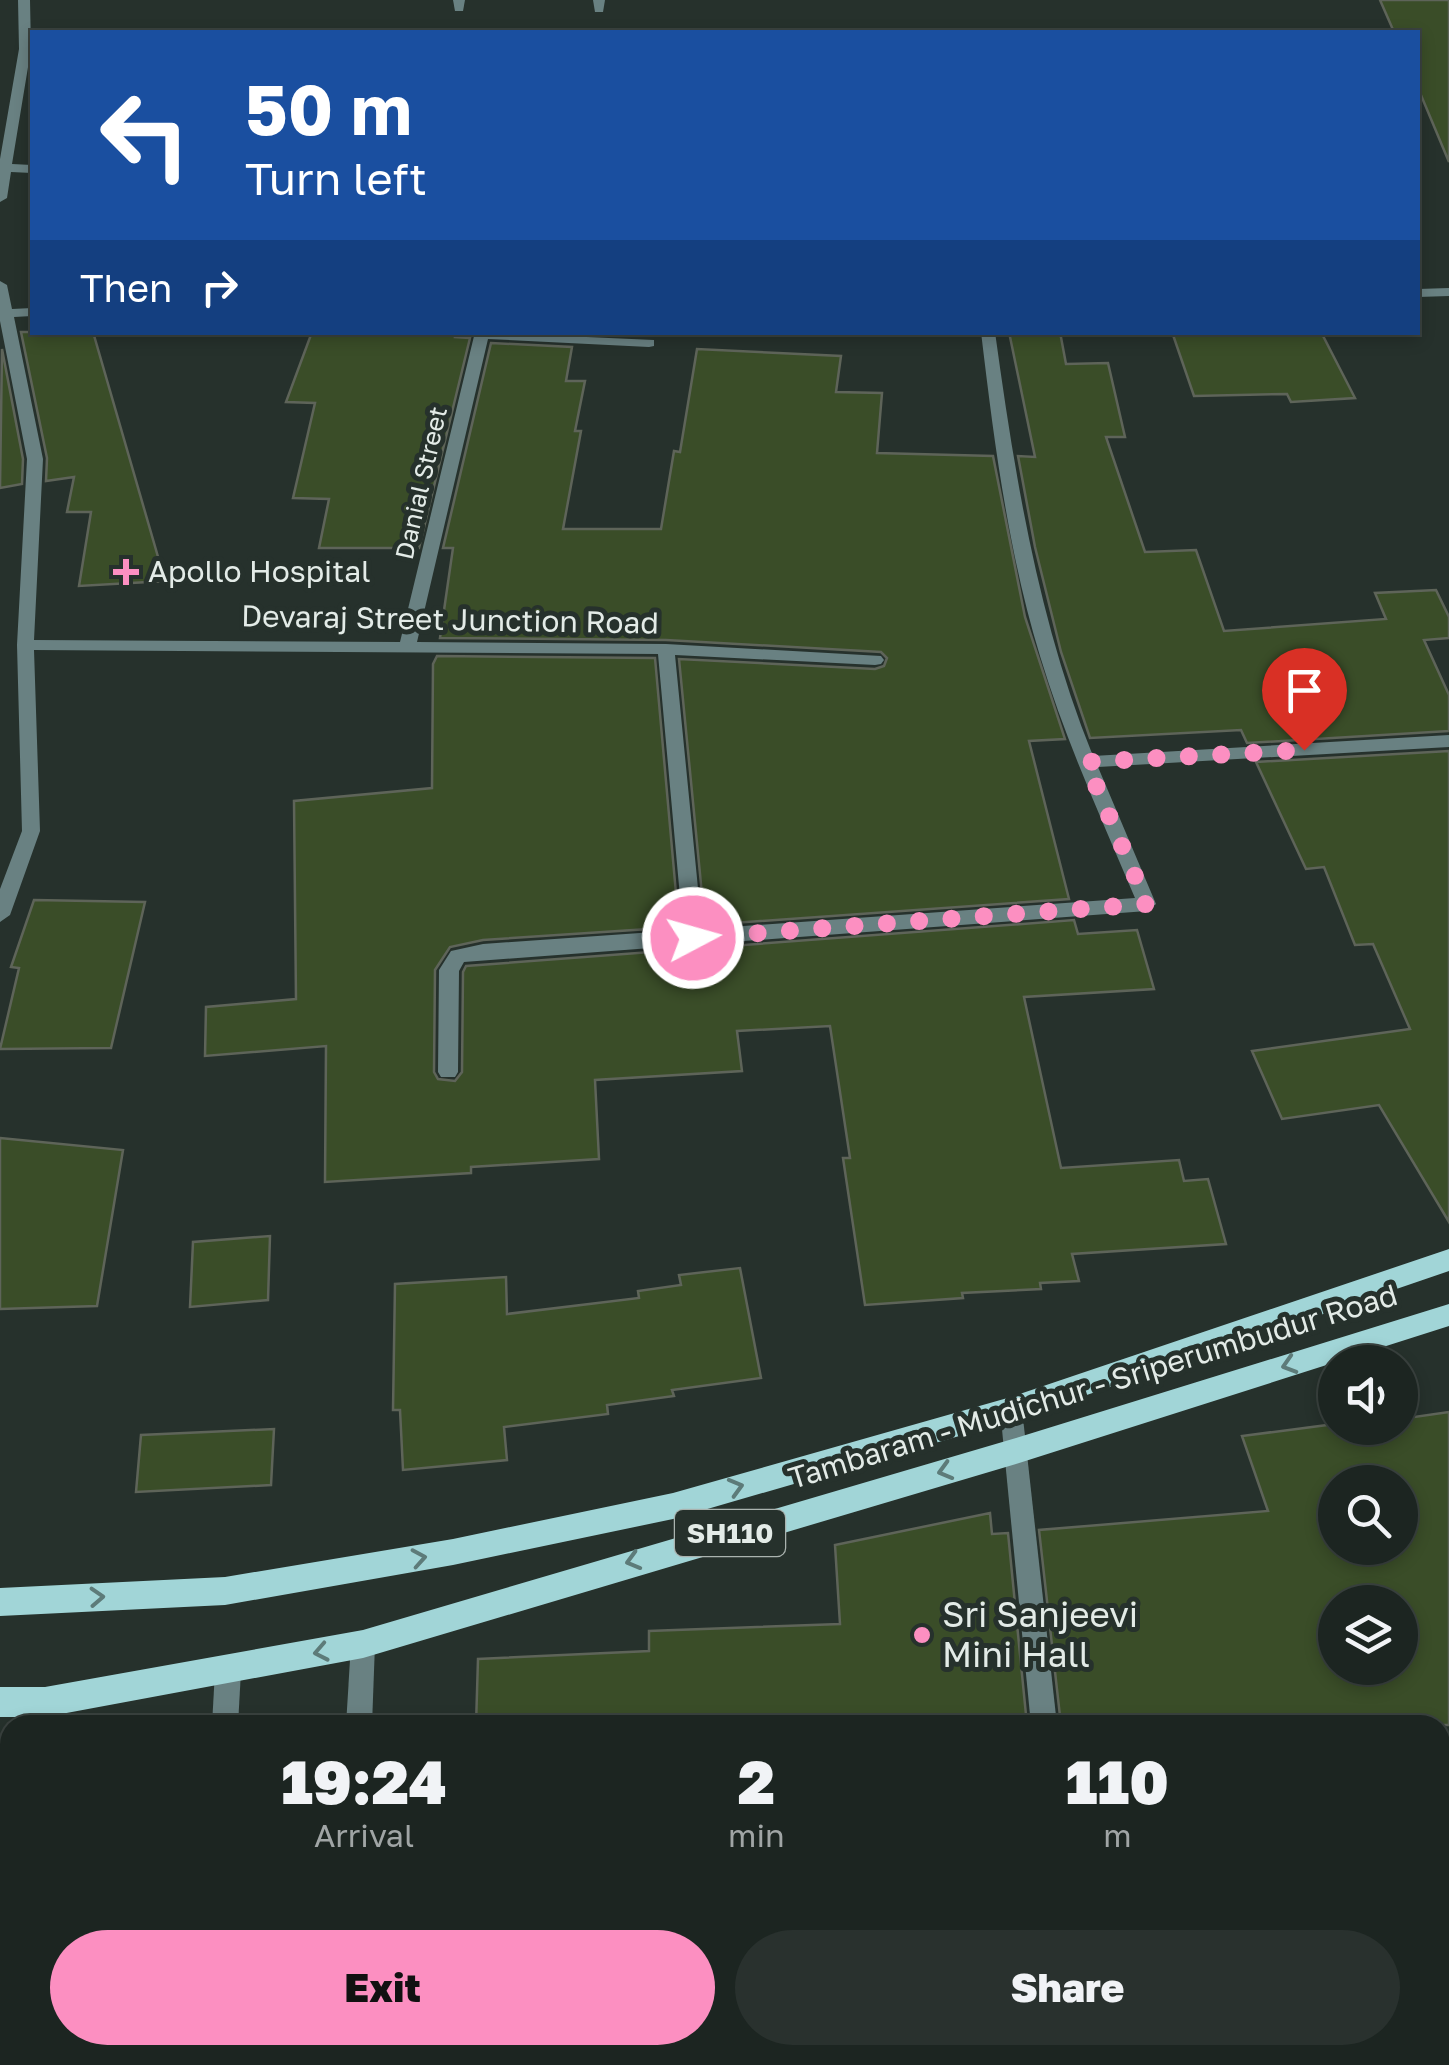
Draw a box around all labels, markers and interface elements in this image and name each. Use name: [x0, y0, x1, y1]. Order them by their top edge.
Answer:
text: 50 m: [245, 66, 412, 150]
icon: left: [80, 70, 210, 200]
text: Turn left: [245, 151, 427, 205]
icon: right: [192, 260, 247, 315]
text: Then: [80, 265, 172, 310]
street label: Danial Street: [388, 403, 453, 562]
place label: Apollo Hospital: [148, 553, 371, 589]
marker: Apollo Hospital: [113, 559, 139, 585]
street label: Devaraj Street Junction Road: [241, 597, 659, 641]
pin: [1262, 648, 1347, 751]
icon: arrive: [1277, 663, 1332, 718]
position arrow: [641, 886, 745, 990]
street label: Tambaram - Mudichur - Sriperumbudur Road: [784, 1276, 1401, 1496]
map controls: [1318, 1345, 1418, 1685]
button: sound: [1318, 1345, 1418, 1445]
one-way arrow: [1281, 1353, 1298, 1374]
one-way arrow: [937, 1459, 954, 1480]
button: search: [1318, 1465, 1418, 1565]
one-way arrow: [727, 1478, 744, 1499]
road number: SH110: [675, 1510, 785, 1556]
one-way arrow: [411, 1548, 428, 1569]
one-way arrow: [625, 1549, 642, 1570]
button: layers: [1318, 1585, 1418, 1685]
one-way arrow: [90, 1587, 106, 1608]
place label: Sri Sanjeevi Mini Hall: [942, 1593, 1138, 1675]
marker: Sri Sanjeevi Mini Hall: [911, 1624, 933, 1646]
one-way arrow: [313, 1641, 330, 1662]
text: 19:24: [281, 1745, 447, 1817]
text: 2: [738, 1745, 775, 1817]
text: 110: [1066, 1745, 1169, 1817]
text: Arrival: [314, 1816, 414, 1854]
text: min: [728, 1816, 785, 1854]
text: m: [1103, 1816, 1131, 1854]
button: Exit: [50, 1930, 715, 2045]
button: Share: [735, 1930, 1400, 2045]

